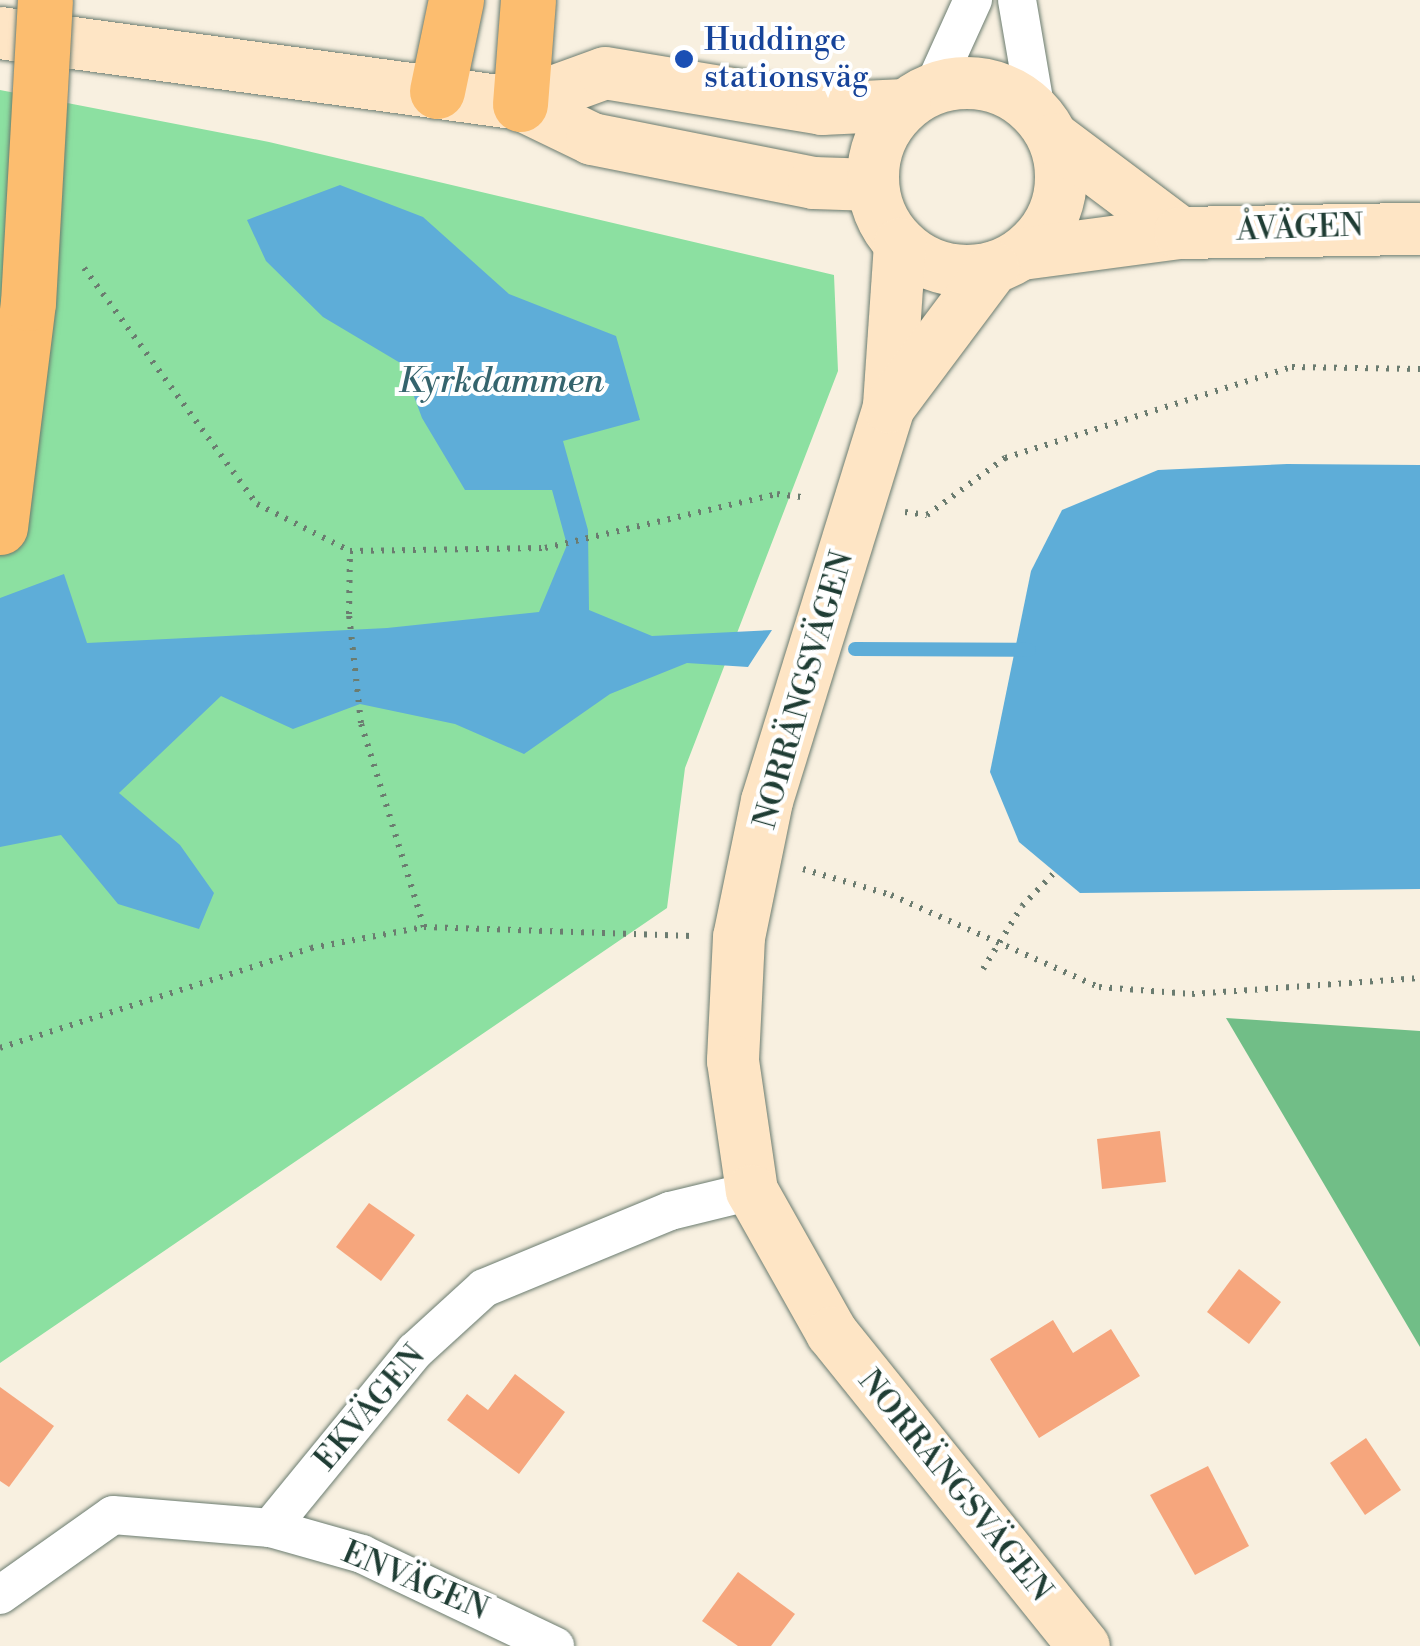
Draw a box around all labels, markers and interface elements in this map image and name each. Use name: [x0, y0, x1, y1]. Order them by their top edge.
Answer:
place label: Huddinge stationsväg: [704, 22, 868, 97]
marker: Huddinge stationsväg: [673, 48, 695, 70]
street label: ÅVÄGEN: [1236, 207, 1364, 249]
water label: Kyrkdammen: [398, 361, 604, 403]
street label: NORRÄNGSVÄGEN: [746, 547, 862, 833]
street label: EKVÄGEN: [306, 1337, 434, 1479]
street label: NORRÄNGSVÄGEN: [850, 1362, 1060, 1610]
street label: ENVÄGEN: [336, 1533, 494, 1629]

